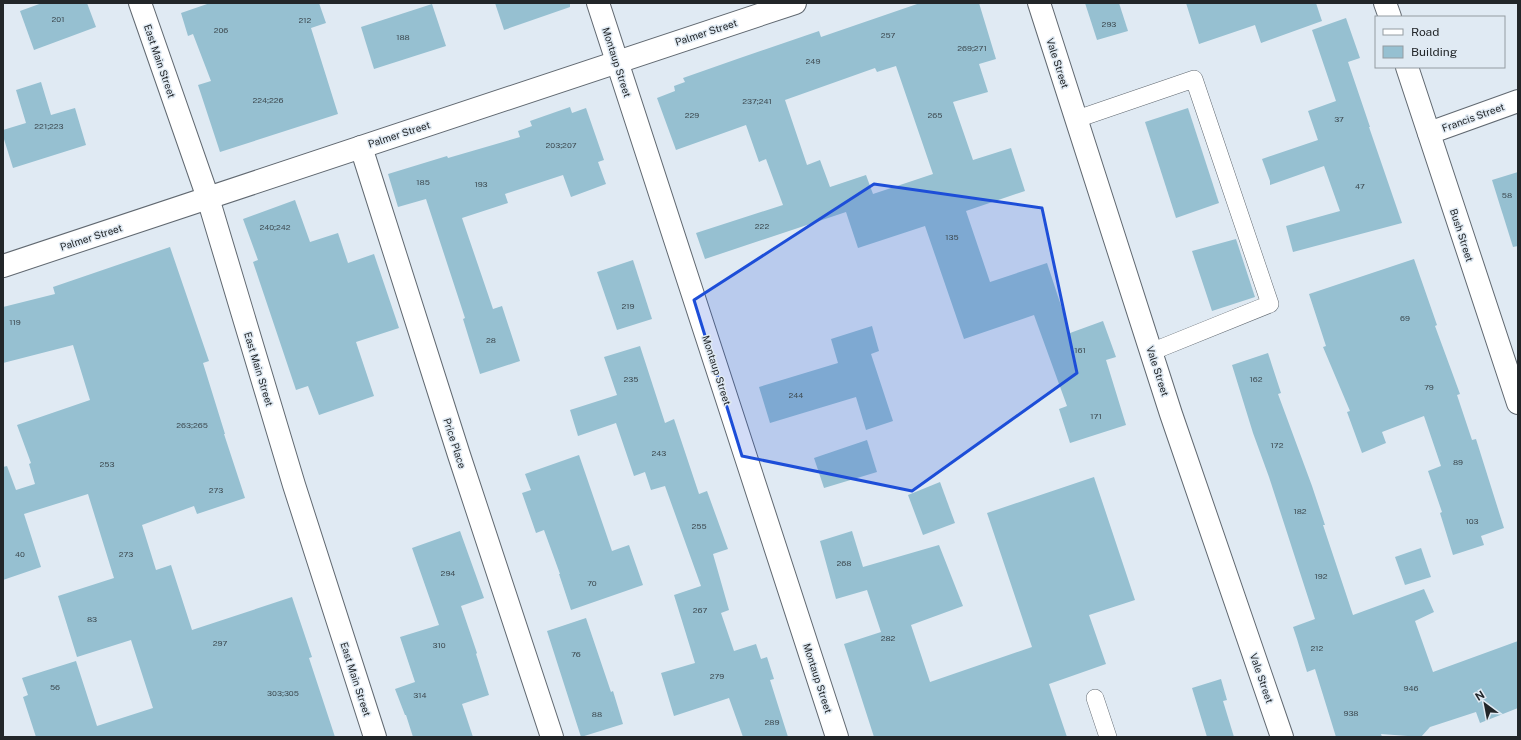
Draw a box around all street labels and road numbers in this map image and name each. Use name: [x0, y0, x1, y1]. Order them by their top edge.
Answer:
street label: Palmer Street: [673, 16, 739, 48]
street label: East Main Street: [142, 23, 178, 100]
street label: Montaup Street: [600, 26, 634, 99]
street label: Vale Street: [1044, 36, 1072, 90]
street label: Francis Street: [1440, 100, 1506, 134]
street label: Palmer Street: [366, 118, 432, 150]
street label: Bush Street: [1448, 207, 1476, 263]
street label: Palmer Street: [58, 221, 124, 253]
street label: East Main Street: [242, 330, 276, 408]
street label: Montaup Street: [700, 334, 734, 407]
street label: Vale Street: [1144, 344, 1172, 398]
street label: Price Place: [441, 416, 469, 470]
street label: East Main Street: [338, 640, 374, 718]
street label: Montaup Street: [801, 642, 835, 715]
street label: Vale Street: [1248, 652, 1276, 705]

